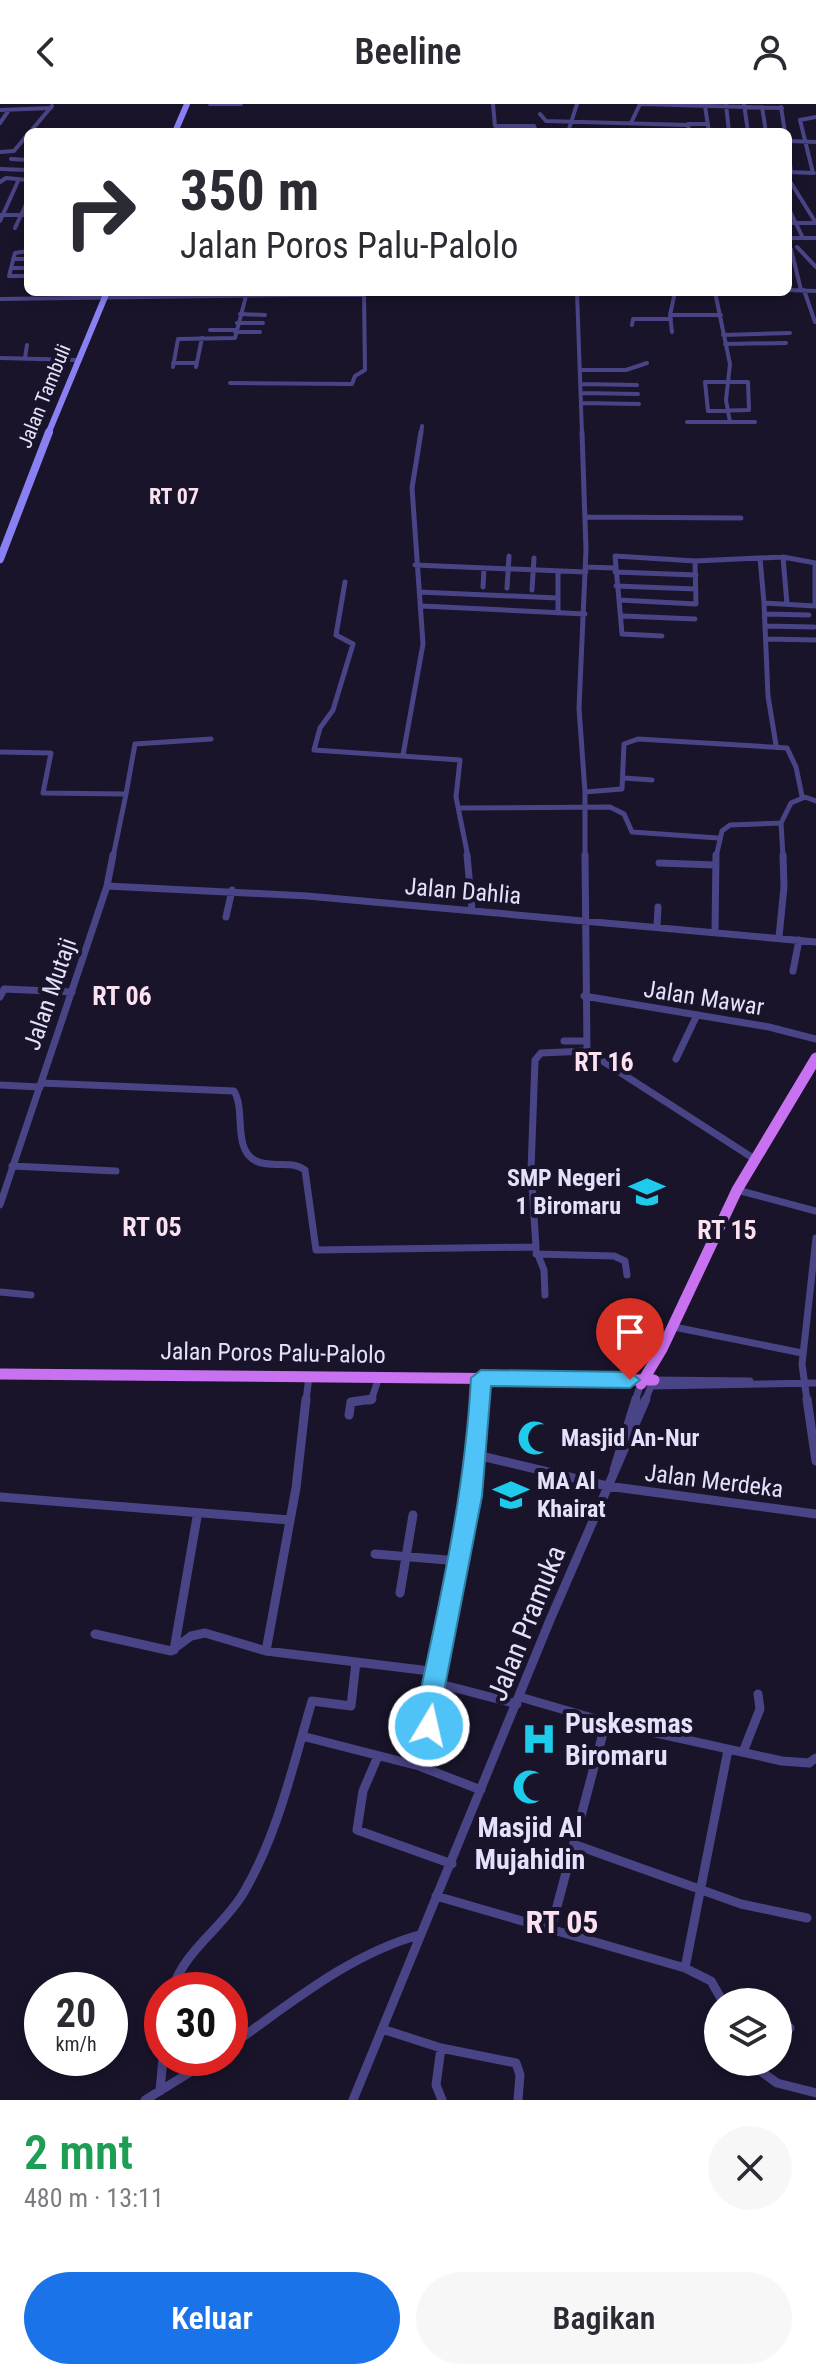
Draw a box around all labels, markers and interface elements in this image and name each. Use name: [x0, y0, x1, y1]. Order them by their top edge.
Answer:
icon: back: [24, 30, 68, 74]
icon: person: [748, 30, 792, 74]
text: Beeline: [355, 31, 461, 73]
text: 350 m: [180, 158, 319, 224]
icon: right: [48, 160, 152, 264]
text: Jalan Poros Palu-Palolo: [180, 225, 518, 267]
street label: Jalan Tambuli: [12, 341, 76, 451]
district label: RT 07: [149, 484, 199, 509]
street label: Jalan Dahlia: [404, 872, 522, 910]
street label: Jalan Mutaji: [18, 934, 82, 1054]
street label: Jalan Mawar: [642, 975, 766, 1021]
district label: RT 06: [92, 981, 152, 1011]
district label: RT 16: [574, 1047, 634, 1077]
place label: SMP Negeri 1 Biromaru: [507, 1164, 621, 1220]
school or university icon: SMP Negeri 1 Biromaru: [628, 1173, 666, 1211]
district label: RT 05: [122, 1212, 182, 1242]
district label: RT 15: [697, 1215, 757, 1245]
pin: [596, 1298, 664, 1380]
icon: arrive: [608, 1310, 652, 1354]
street label: Jalan Poros Palu-Palolo: [160, 1337, 386, 1369]
mosque icon: Masjid An-Nur: [516, 1419, 554, 1457]
place label: Masjid An-Nur: [561, 1424, 700, 1452]
street label: Jalan Merdeka: [643, 1459, 785, 1503]
place label: MA Al Khairat: [537, 1467, 606, 1523]
school or university icon: MA Al Khairat: [492, 1476, 530, 1514]
street label: Jalan Pramuka: [480, 1541, 573, 1706]
position arrow: [387, 1684, 471, 1768]
place label: Puskesmas Biromaru: [565, 1707, 693, 1772]
hospital icon: Puskesmas Biromaru: [520, 1720, 558, 1758]
mosque icon: Masjid Al Mujahidin: [511, 1768, 549, 1806]
place label: Masjid Al Mujahidin: [475, 1811, 585, 1876]
district label: RT 05: [525, 1903, 599, 1941]
speed limit sign: 30: [144, 1972, 248, 2076]
map controls: [704, 1988, 792, 2076]
button: layers: [704, 1988, 792, 2076]
text: 20: [56, 1990, 96, 2037]
text: km/h: [55, 2032, 97, 2056]
text: 2 mnt: [24, 2124, 133, 2181]
button: close: [708, 2126, 792, 2210]
text: 480 m · 13:11: [24, 2183, 164, 2213]
button: Keluar: [24, 2272, 400, 2364]
button: Bagikan: [416, 2272, 792, 2364]

